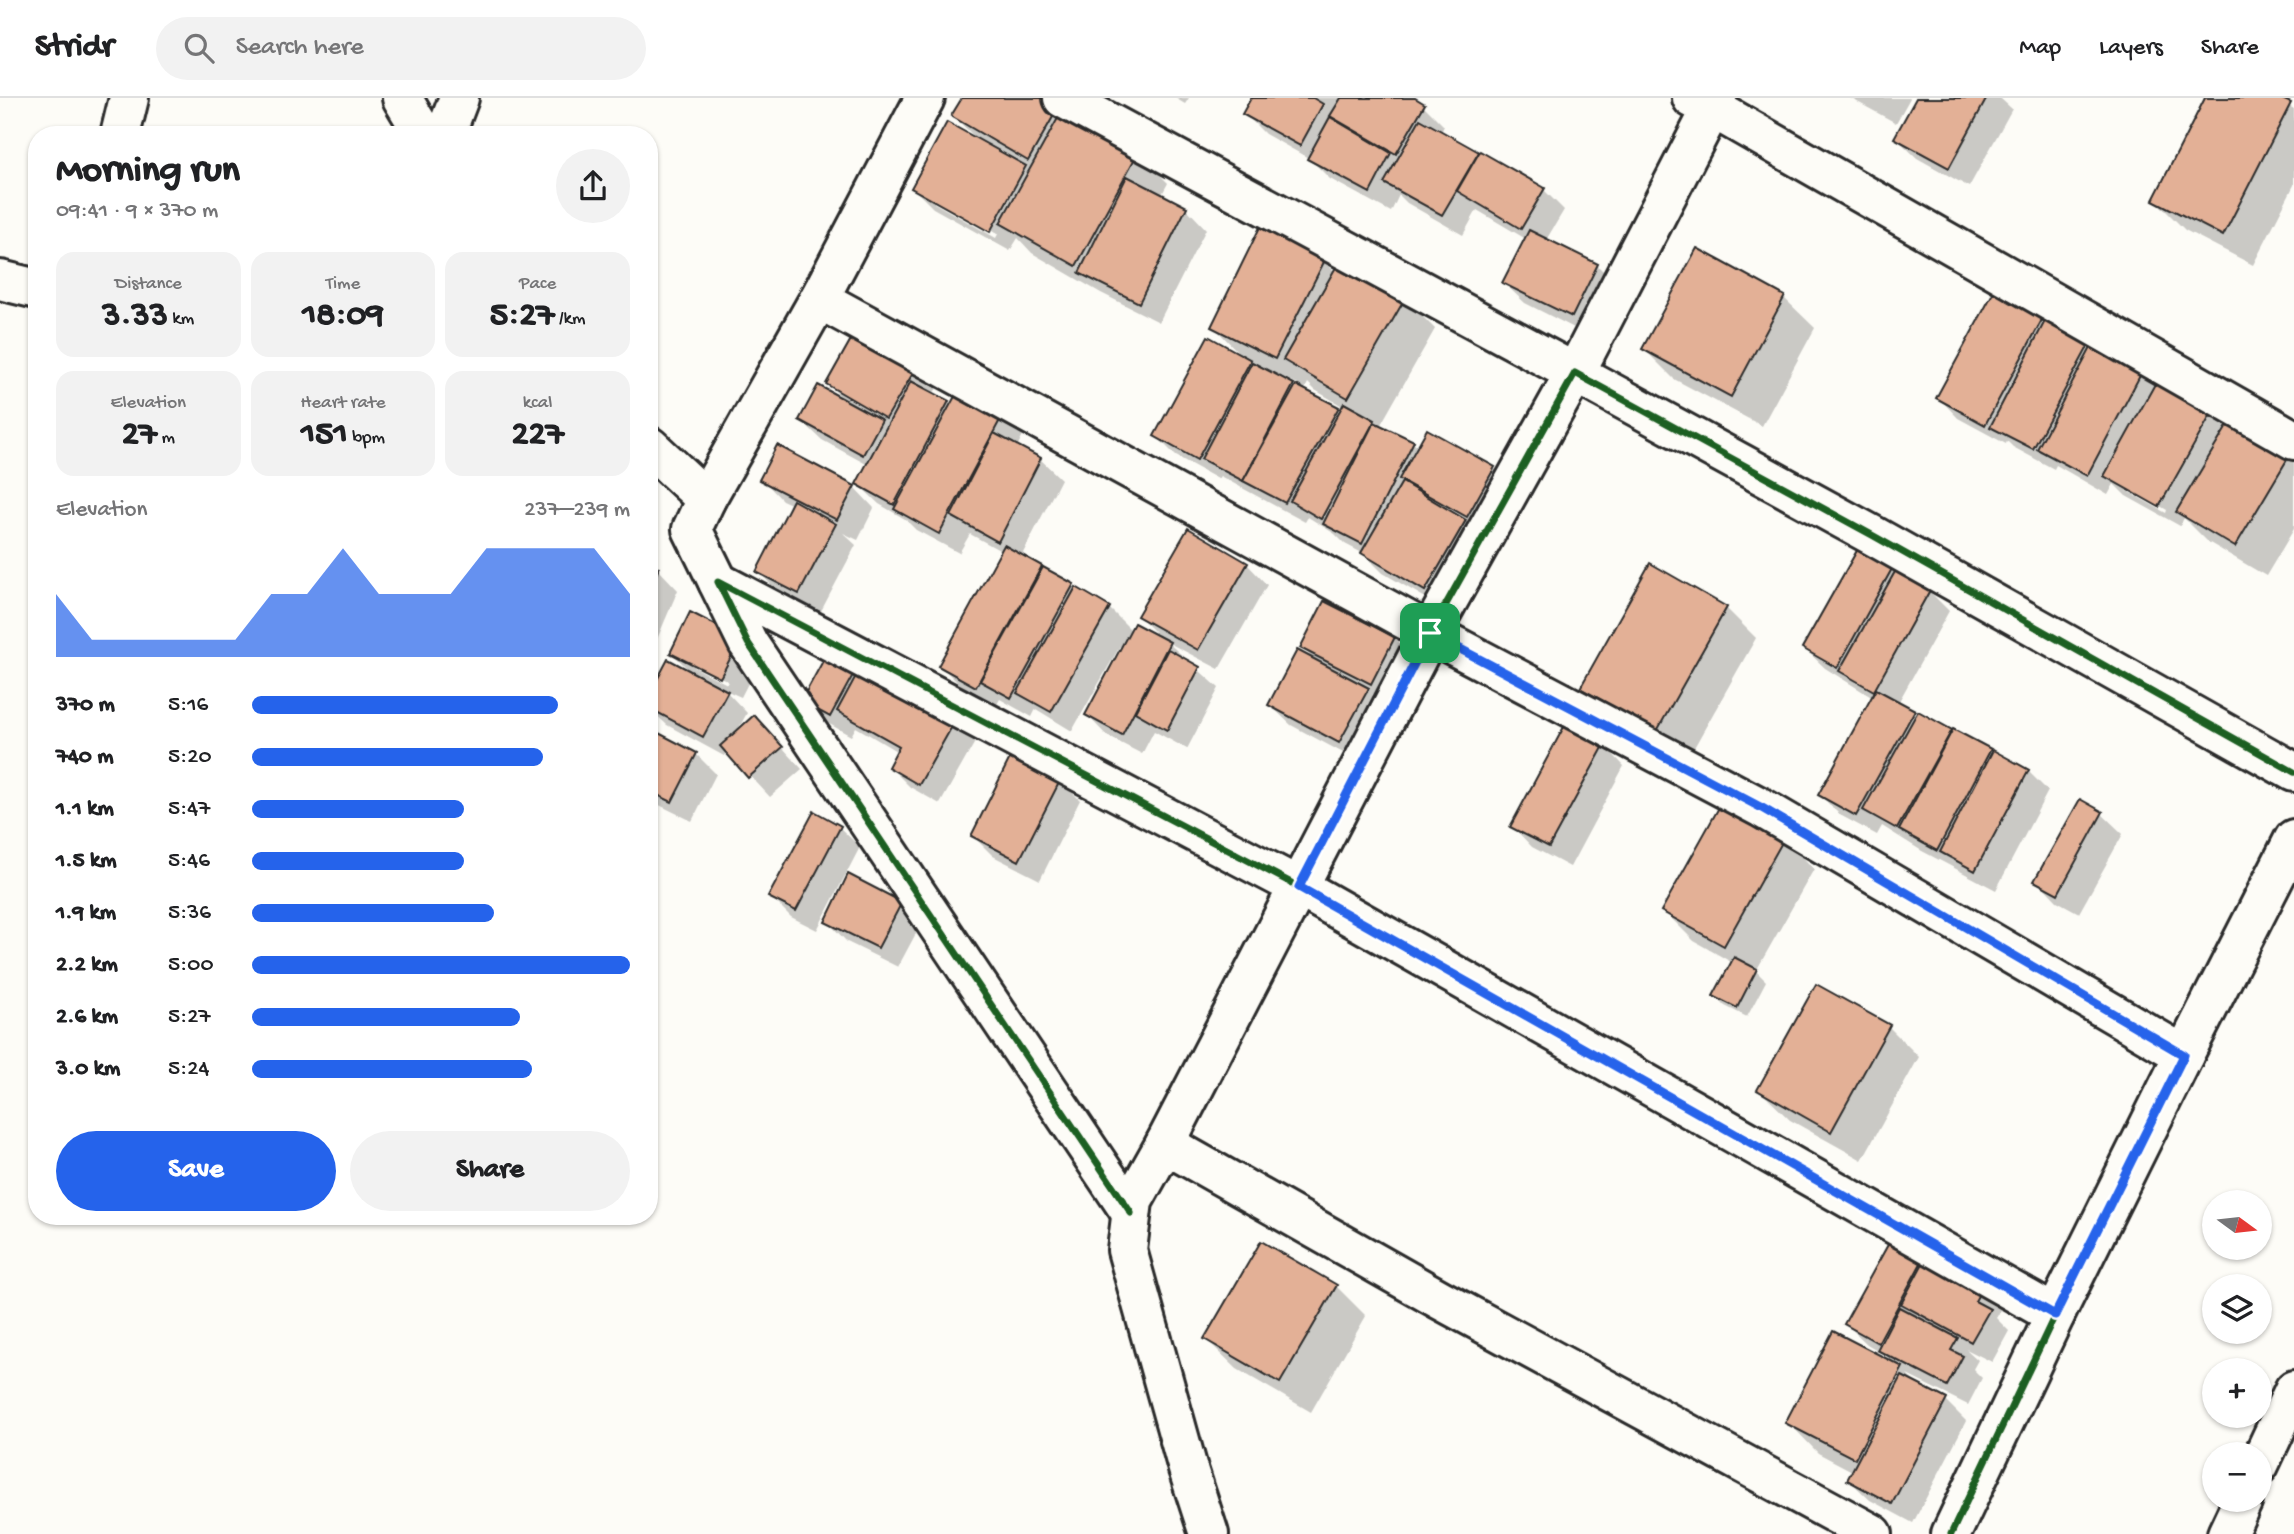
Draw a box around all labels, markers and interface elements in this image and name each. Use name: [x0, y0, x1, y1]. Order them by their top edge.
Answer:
search box: [156, 17, 646, 80]
text: Stridr: [35, 29, 114, 67]
icon: search: [180, 29, 218, 67]
text: Search here: [236, 33, 364, 64]
text: Map: [2019, 34, 2061, 63]
text: Layers: [2099, 34, 2163, 63]
text: Share: [2201, 34, 2259, 63]
button: share: [556, 149, 630, 223]
text: Morning run: [56, 150, 240, 194]
text: 09:41 · 9 × 370 m: [56, 198, 218, 225]
text: Distance: [115, 273, 182, 296]
text: Time: [326, 273, 360, 296]
text: Pace: [519, 273, 556, 296]
text: 3.33: [102, 296, 168, 337]
text: 18:09: [302, 296, 384, 337]
text: 5:27: [490, 296, 555, 337]
text: km: [168, 308, 194, 331]
text: /km: [555, 308, 586, 331]
text: Elevation: [111, 392, 186, 415]
text: Heart rate: [300, 392, 386, 415]
text: kcal: [523, 392, 553, 415]
text: 27: [122, 415, 157, 456]
text: 151: [301, 415, 348, 456]
text: 227: [511, 415, 564, 456]
text: m: [157, 427, 175, 450]
text: bpm: [348, 427, 385, 450]
text: Elevation: [56, 497, 147, 524]
text: 237–239 m: [524, 497, 630, 524]
pin: [1400, 603, 1460, 663]
icon: arrive: [1411, 614, 1449, 652]
text: 370 m: [56, 692, 115, 719]
text: 5:16: [168, 692, 208, 719]
text: 740 m: [56, 744, 114, 771]
text: 5:20: [168, 744, 212, 771]
text: 1.1 km: [56, 796, 114, 823]
text: 5:47: [168, 796, 210, 823]
text: 1.5 km: [56, 848, 117, 875]
text: 5:46: [168, 848, 210, 875]
text: 1.9 km: [56, 900, 116, 927]
text: 5:36: [168, 900, 211, 927]
text: 2.2 km: [56, 952, 118, 979]
text: 5:00: [168, 952, 213, 979]
text: 2.6 km: [56, 1004, 118, 1031]
text: 5:27: [168, 1004, 211, 1031]
text: 3.0 km: [56, 1056, 120, 1083]
text: 5:24: [168, 1056, 209, 1083]
button: Save: [56, 1131, 336, 1211]
button: Share: [350, 1131, 630, 1211]
north arrow: [2202, 1190, 2272, 1260]
map controls: [2202, 1190, 2272, 1512]
button: layers: [2202, 1274, 2272, 1344]
button: +: [2202, 1358, 2272, 1428]
button: −: [2202, 1442, 2272, 1512]

